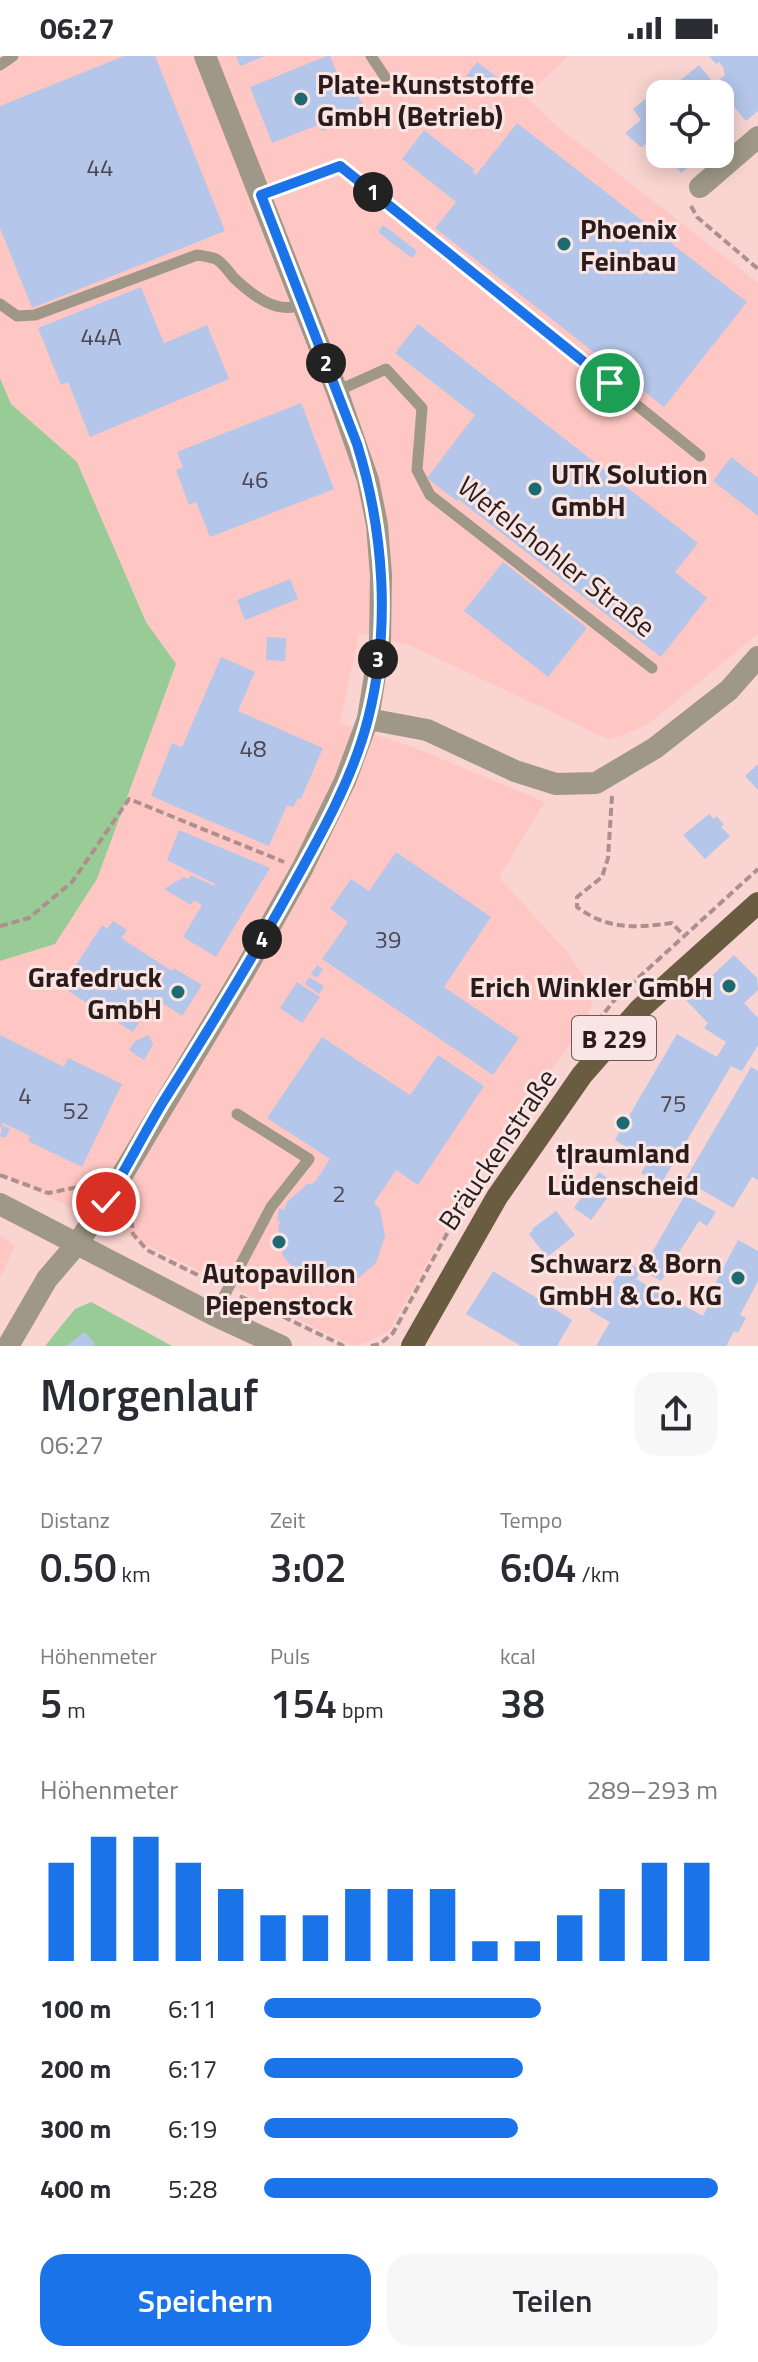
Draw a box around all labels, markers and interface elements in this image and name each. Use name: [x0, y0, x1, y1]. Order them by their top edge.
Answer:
text: 06:27: [40, 5, 115, 51]
place label: Plate-Kunststoffe GmbH (Betrieb): [317, 62, 534, 137]
map controls: [646, 80, 734, 168]
button: locate: [646, 80, 734, 168]
marker: Plate-Kunststoffe GmbH (Betrieb): [292, 90, 310, 108]
house number: 44: [87, 149, 113, 185]
pin: 1: [353, 172, 393, 212]
text: 1: [367, 175, 379, 209]
place label: Phoenix Feinbau: [580, 207, 677, 282]
marker: Phoenix Feinbau: [555, 235, 573, 253]
house number: 44A: [80, 318, 122, 354]
pin: 2: [306, 343, 346, 383]
text: 2: [320, 346, 332, 380]
pin: [576, 349, 644, 417]
icon: arrive: [588, 361, 632, 405]
place label: UTK Solution GmbH: [551, 452, 708, 527]
house number: 46: [242, 461, 268, 497]
street label: Wefelshohler Straße: [449, 465, 665, 647]
marker: UTK Solution GmbH: [526, 480, 544, 498]
pin: 3: [358, 639, 398, 679]
text: 3: [372, 642, 384, 676]
house number: 48: [240, 730, 266, 766]
pin: 4: [242, 919, 282, 959]
house number: 39: [375, 921, 401, 957]
text: 4: [256, 922, 268, 956]
place label: Grafedruck GmbH: [28, 955, 163, 1030]
place label: Erich Winkler GmbH: [469, 965, 713, 1008]
marker: Erich Winkler GmbH: [720, 977, 738, 995]
marker: Grafedruck GmbH: [169, 983, 187, 1001]
road number: B 229: [572, 1016, 656, 1060]
street label: Bräuckenstraße: [427, 1059, 567, 1239]
house number: 4: [18, 1077, 32, 1113]
house number: 75: [660, 1085, 686, 1121]
house number: 52: [63, 1092, 89, 1128]
marker: t|raumland Lüdenscheid: [614, 1114, 632, 1132]
place label: t|raumland Lüdenscheid: [547, 1131, 699, 1206]
pin: [72, 1168, 140, 1236]
house number: 2: [332, 1175, 346, 1211]
icon: check: [84, 1180, 128, 1224]
marker: Autopavillon Piepenstock: [270, 1233, 288, 1251]
place label: Schwarz & Born GmbH & Co. KG: [530, 1241, 722, 1316]
place label: Autopavillon Piepenstock: [202, 1251, 356, 1326]
marker: Schwarz & Born GmbH & Co. KG: [729, 1269, 747, 1287]
text: Morgenlauf: [40, 1361, 258, 1428]
button: share: [634, 1372, 718, 1456]
text: 06:27: [40, 1425, 104, 1464]
text: Distanz: [40, 1503, 110, 1537]
text: Zeit: [270, 1503, 305, 1537]
text: Tempo: [500, 1503, 562, 1537]
text: 0.50: [40, 1537, 117, 1598]
text: 3:02: [270, 1537, 347, 1598]
text: 6:04: [500, 1537, 577, 1598]
text: km: [117, 1557, 151, 1591]
text: /km: [577, 1557, 620, 1591]
text: Höhenmeter: [40, 1639, 157, 1673]
text: Puls: [270, 1639, 310, 1673]
text: kcal: [500, 1639, 536, 1673]
text: 5: [40, 1673, 62, 1734]
text: 154: [270, 1673, 337, 1734]
text: 38: [500, 1673, 545, 1734]
text: m: [62, 1693, 86, 1727]
text: bpm: [337, 1693, 384, 1727]
text: Höhenmeter: [40, 1770, 178, 1809]
text: 289–293 m: [587, 1770, 718, 1809]
text: 100 m: [40, 1989, 111, 2028]
text: 6:11: [168, 1989, 217, 2028]
text: 200 m: [40, 2049, 111, 2088]
text: 6:17: [168, 2049, 217, 2088]
text: 300 m: [40, 2109, 111, 2148]
text: 6:19: [168, 2109, 217, 2148]
text: 400 m: [40, 2169, 111, 2208]
text: 5:28: [168, 2169, 217, 2208]
button: Speichern: [40, 2254, 371, 2346]
button: Teilen: [387, 2254, 718, 2346]

